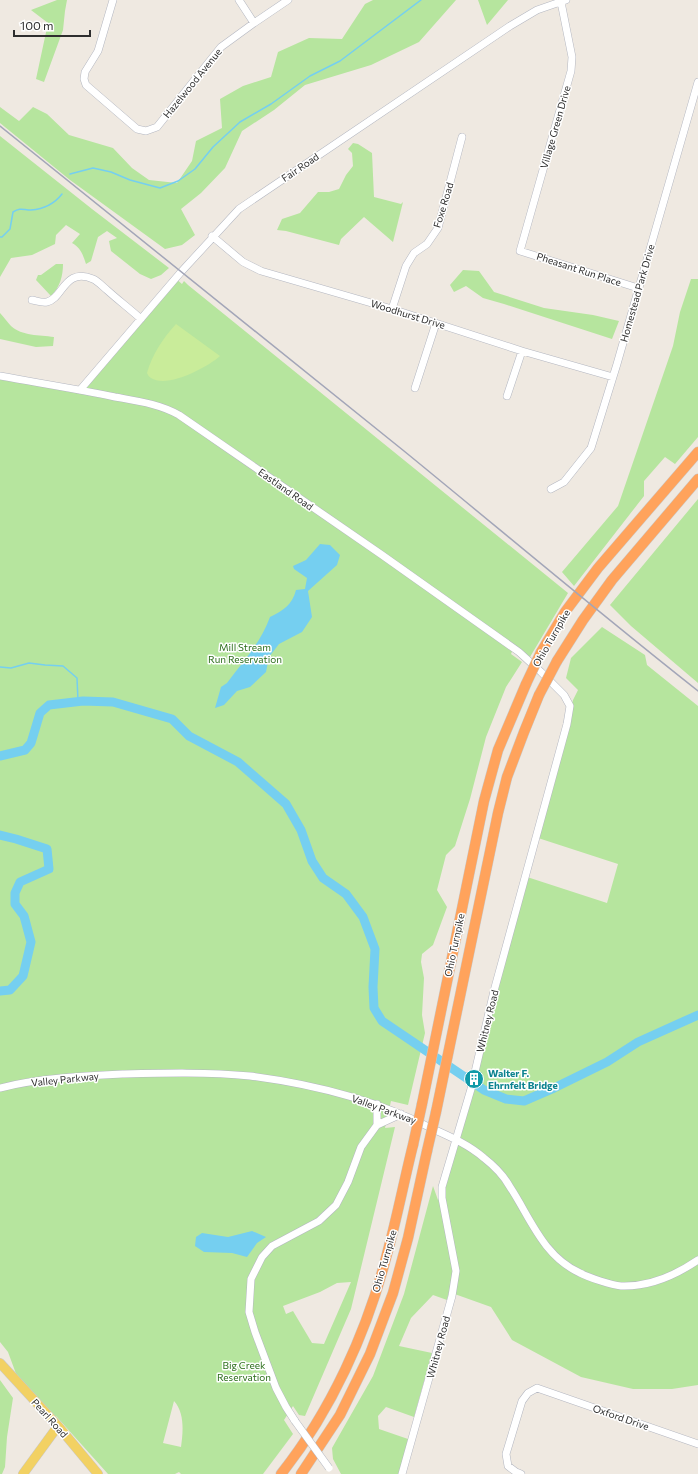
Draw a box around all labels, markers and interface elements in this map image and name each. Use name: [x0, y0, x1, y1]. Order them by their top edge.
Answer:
scale bar: [14, 12, 90, 38]
text: 100 m: [20, 18, 54, 32]
street label: Hazelwood Avenue: [160, 46, 224, 120]
street label: Village Green Drive: [537, 84, 573, 170]
street label: Fair Road: [279, 150, 321, 184]
street label: Foxe Road: [430, 181, 456, 229]
street label: Homestead Park Drive: [617, 243, 657, 343]
street label: Pheasant Run Place: [535, 250, 623, 288]
street label: Woodhurst Drive: [369, 297, 447, 331]
street label: Eastland Road: [256, 466, 316, 512]
street label: Ohio Turnpike: [530, 607, 572, 669]
park label: Mill Stream Run Reservation: [208, 641, 282, 665]
street label: Ohio Turnpike: [441, 912, 467, 978]
street label: Whitney Road: [473, 988, 501, 1053]
place label: Walter F. Ehrnfelt Bridge: [488, 1067, 558, 1091]
building icon: Walter F. Ehrnfelt Bridge: [463, 1068, 485, 1090]
street label: Valley Parkway: [31, 1069, 99, 1089]
street label: Valley Parkway: [350, 1092, 418, 1126]
street label: Ohio Turnpike: [369, 1228, 399, 1294]
street label: Whitney Road: [424, 1314, 452, 1379]
park label: Big Creek Reservation: [217, 1359, 271, 1383]
street label: Pearl Road: [29, 1396, 71, 1440]
street label: Oxford Drive: [591, 1402, 651, 1432]

